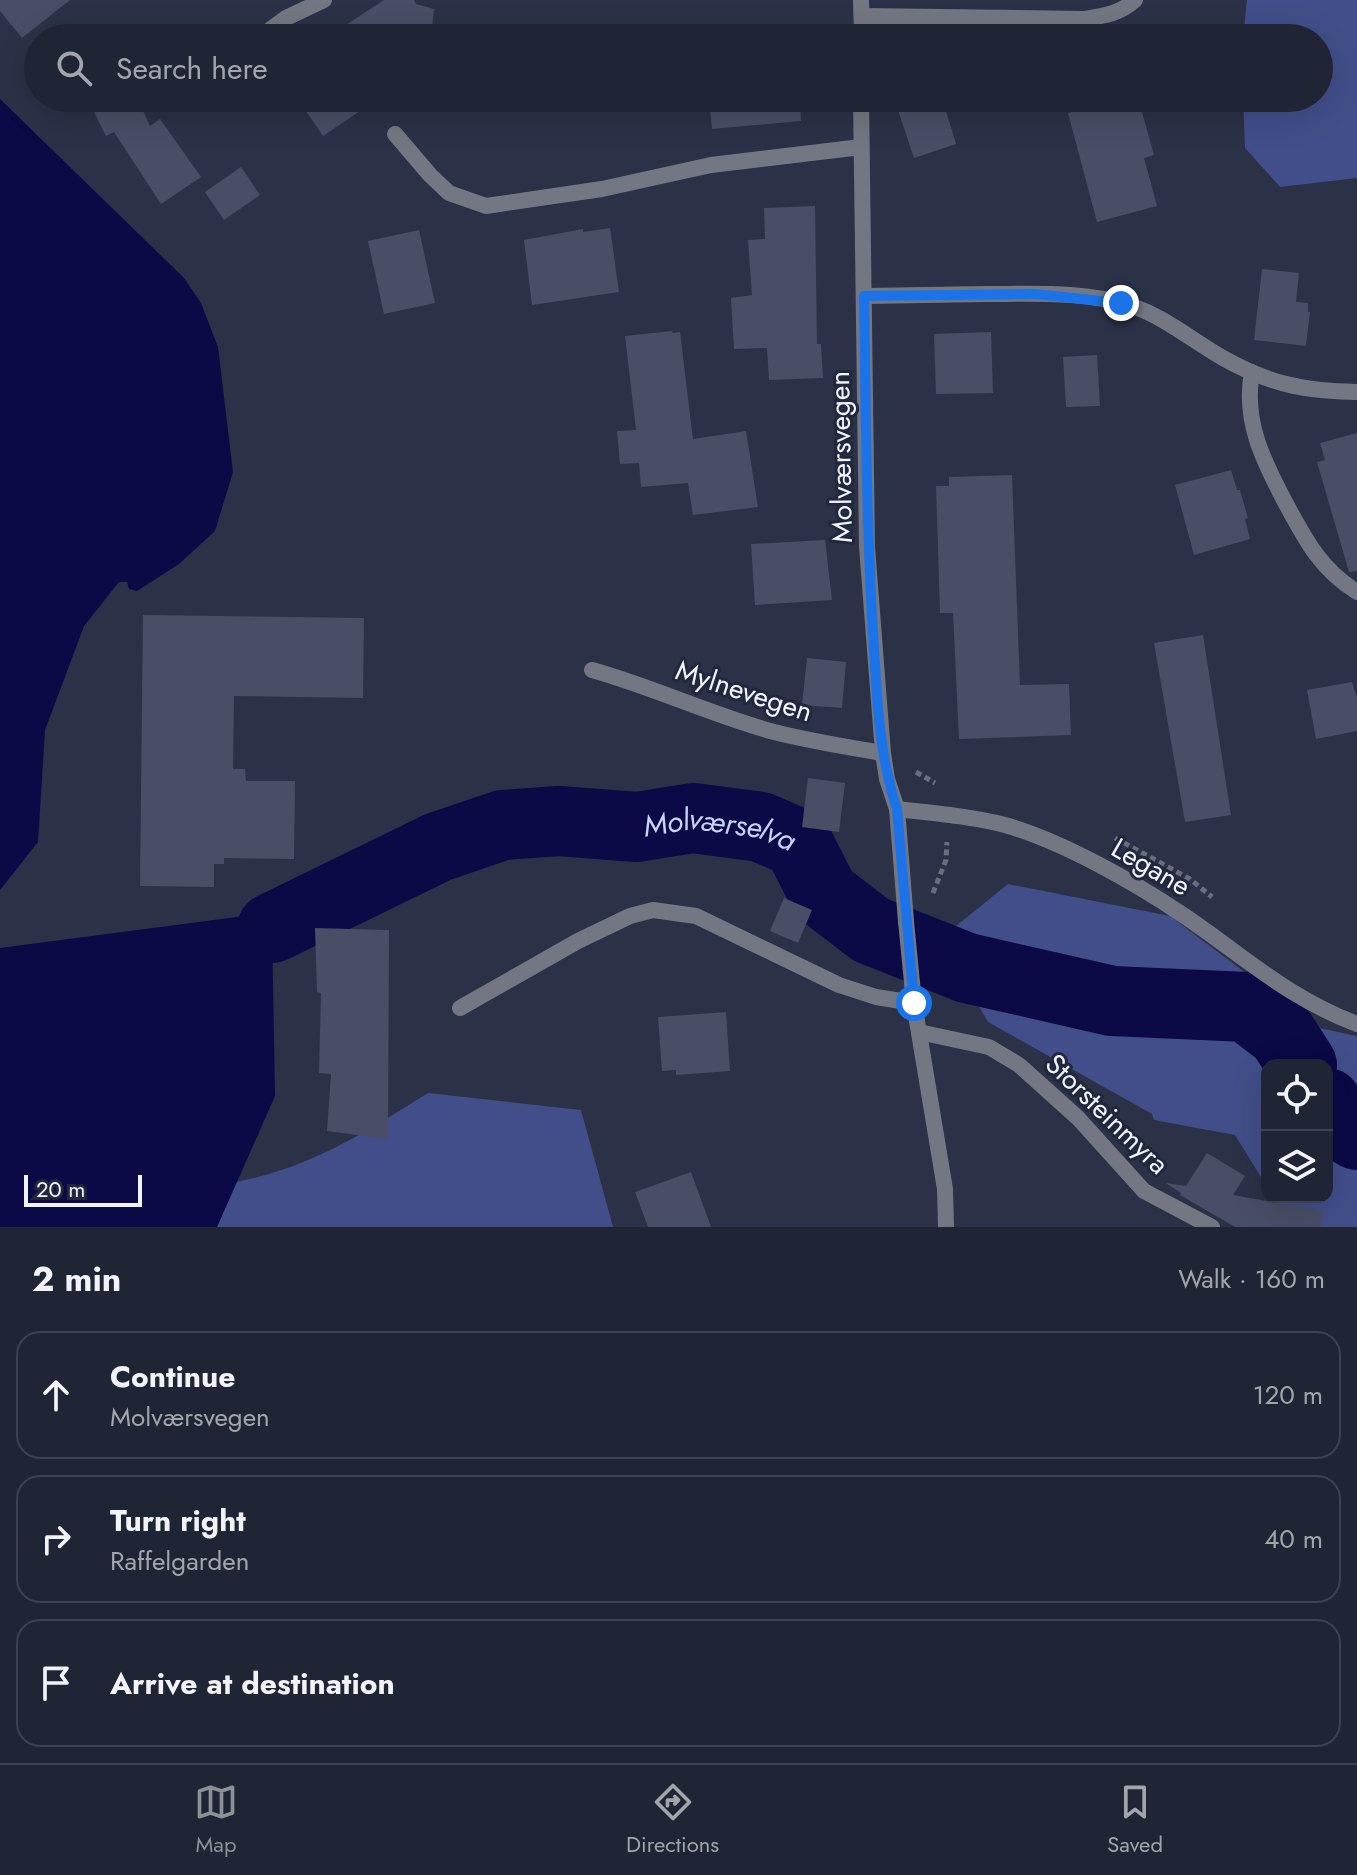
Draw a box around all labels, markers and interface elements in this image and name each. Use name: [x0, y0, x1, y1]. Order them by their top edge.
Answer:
search box: [24, 24, 1333, 112]
icon: search: [52, 46, 96, 90]
text: Search here: [116, 47, 268, 90]
route end: [1103, 285, 1139, 321]
street label: Molværsvegen: [819, 371, 863, 543]
street label: Mylnevegen: [670, 650, 818, 732]
water label: Molværselva: [640, 796, 804, 862]
street label: Legane: [1104, 828, 1198, 906]
route start: [896, 985, 932, 1021]
street label: Storsteinmyra: [1036, 1044, 1178, 1184]
map controls: [1261, 1059, 1333, 1203]
button: locate: [1261, 1059, 1333, 1131]
button: layers: [1261, 1131, 1333, 1203]
scale bar: [24, 1171, 142, 1207]
text: 20 m: [36, 1173, 85, 1205]
text: 2 min: [32, 1255, 121, 1304]
text: Walk · 160 m: [1178, 1260, 1325, 1298]
text: Continue: [110, 1355, 236, 1398]
icon: ahead: [34, 1373, 78, 1417]
text: 120 m: [1253, 1376, 1323, 1414]
text: Molværsvegen: [110, 1398, 270, 1436]
text: Turn right: [110, 1499, 246, 1542]
icon: right: [34, 1517, 78, 1561]
text: 40 m: [1264, 1520, 1323, 1558]
text: Raffelgarden: [110, 1542, 249, 1580]
icon: arrive: [34, 1661, 78, 1705]
text: Arrive at destination: [110, 1662, 395, 1705]
tab: Map: [194, 1780, 238, 1860]
tab: Directions: [626, 1780, 719, 1860]
tab: Saved: [1107, 1780, 1163, 1860]

